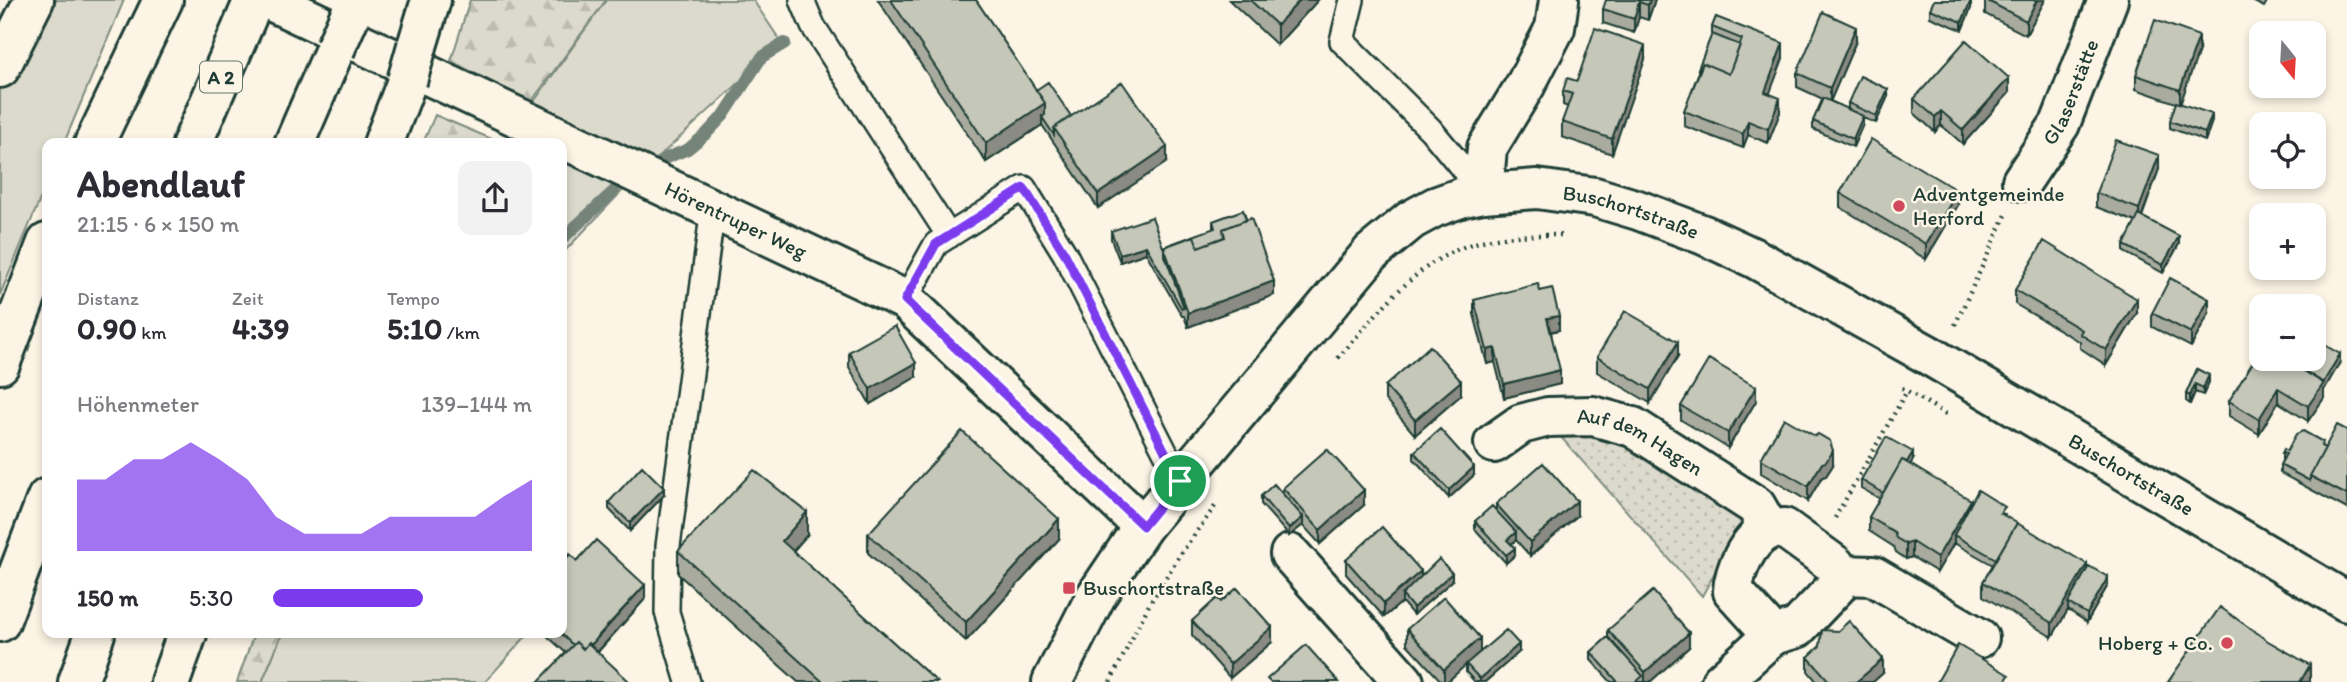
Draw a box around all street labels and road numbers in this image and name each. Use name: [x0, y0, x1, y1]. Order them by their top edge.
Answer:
street label: Glaserstätte: [2037, 36, 2104, 150]
road number: A 2: [200, 61, 242, 92]
street label: Hörentruper Weg: [661, 175, 811, 264]
street label: Buschortstraße: [1561, 180, 1703, 244]
street label: Auf dem Hagen: [1576, 403, 1708, 481]
street label: Buschortstraße: [2064, 427, 2199, 521]

